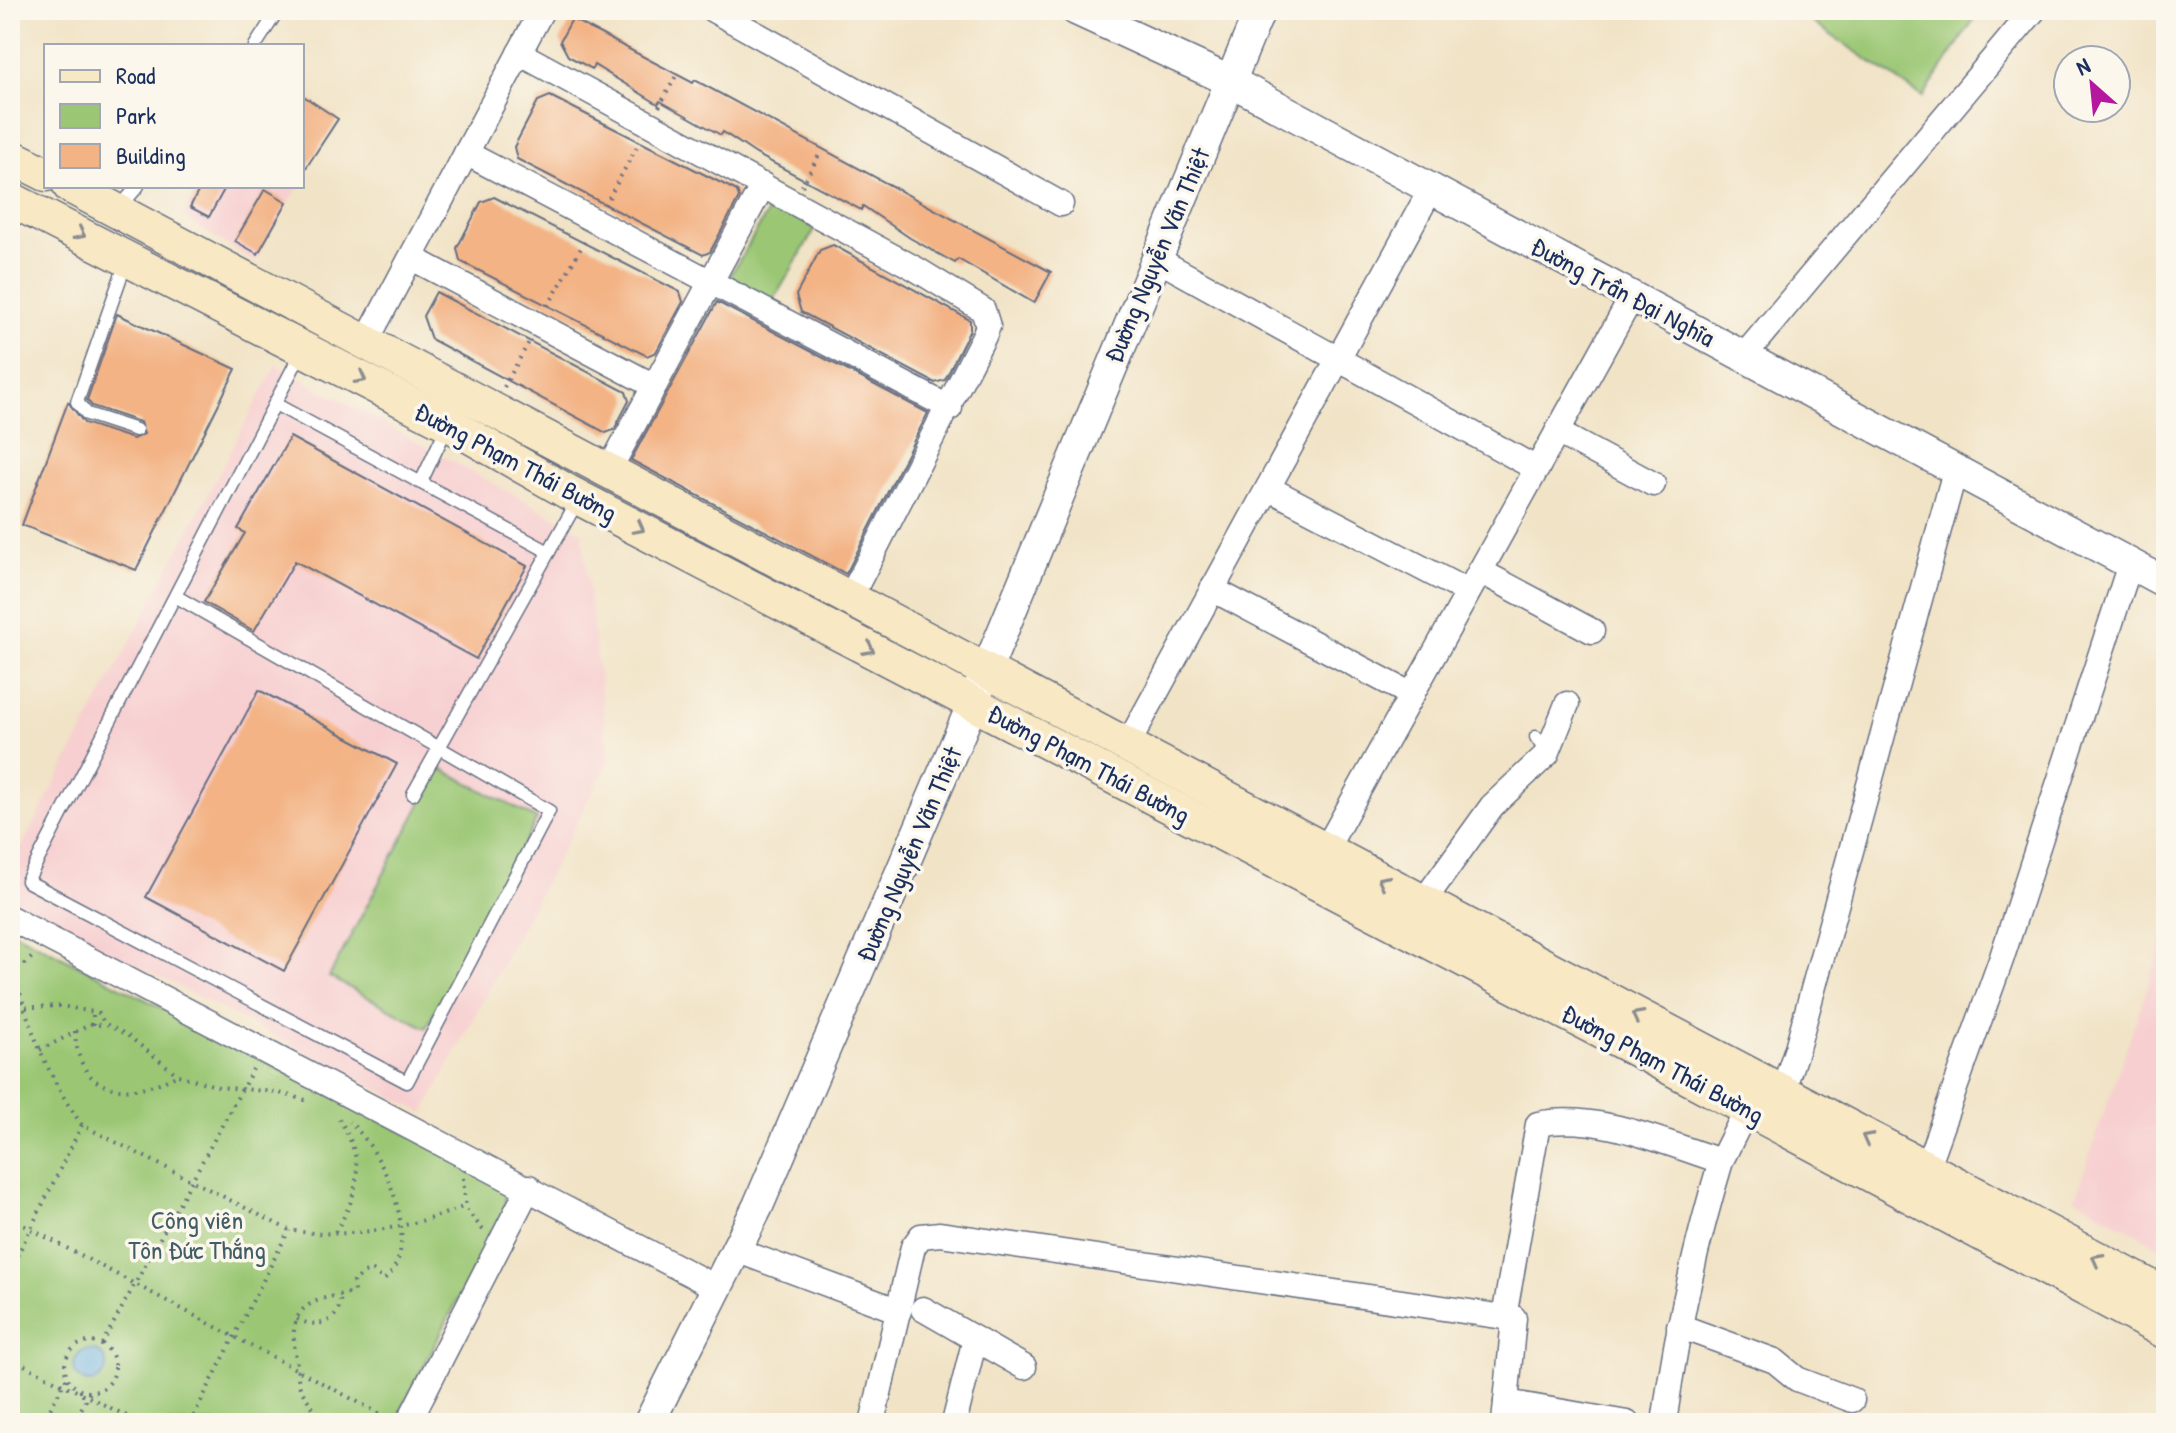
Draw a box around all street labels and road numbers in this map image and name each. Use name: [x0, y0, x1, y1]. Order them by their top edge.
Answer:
street label: Đường Nguyễn Văn Thiệt: [1095, 141, 1218, 368]
street label: Đường Trần Đại Nghĩa: [1525, 228, 1721, 355]
street label: Đường Phạm Thái Bường: [409, 393, 623, 530]
street label: Đường Phạm Thái Bường: [982, 695, 1196, 832]
street label: Đường Nguyễn Văn Thiệt: [847, 740, 970, 967]
street label: Đường Phạm Thái Bường: [1556, 995, 1770, 1132]

